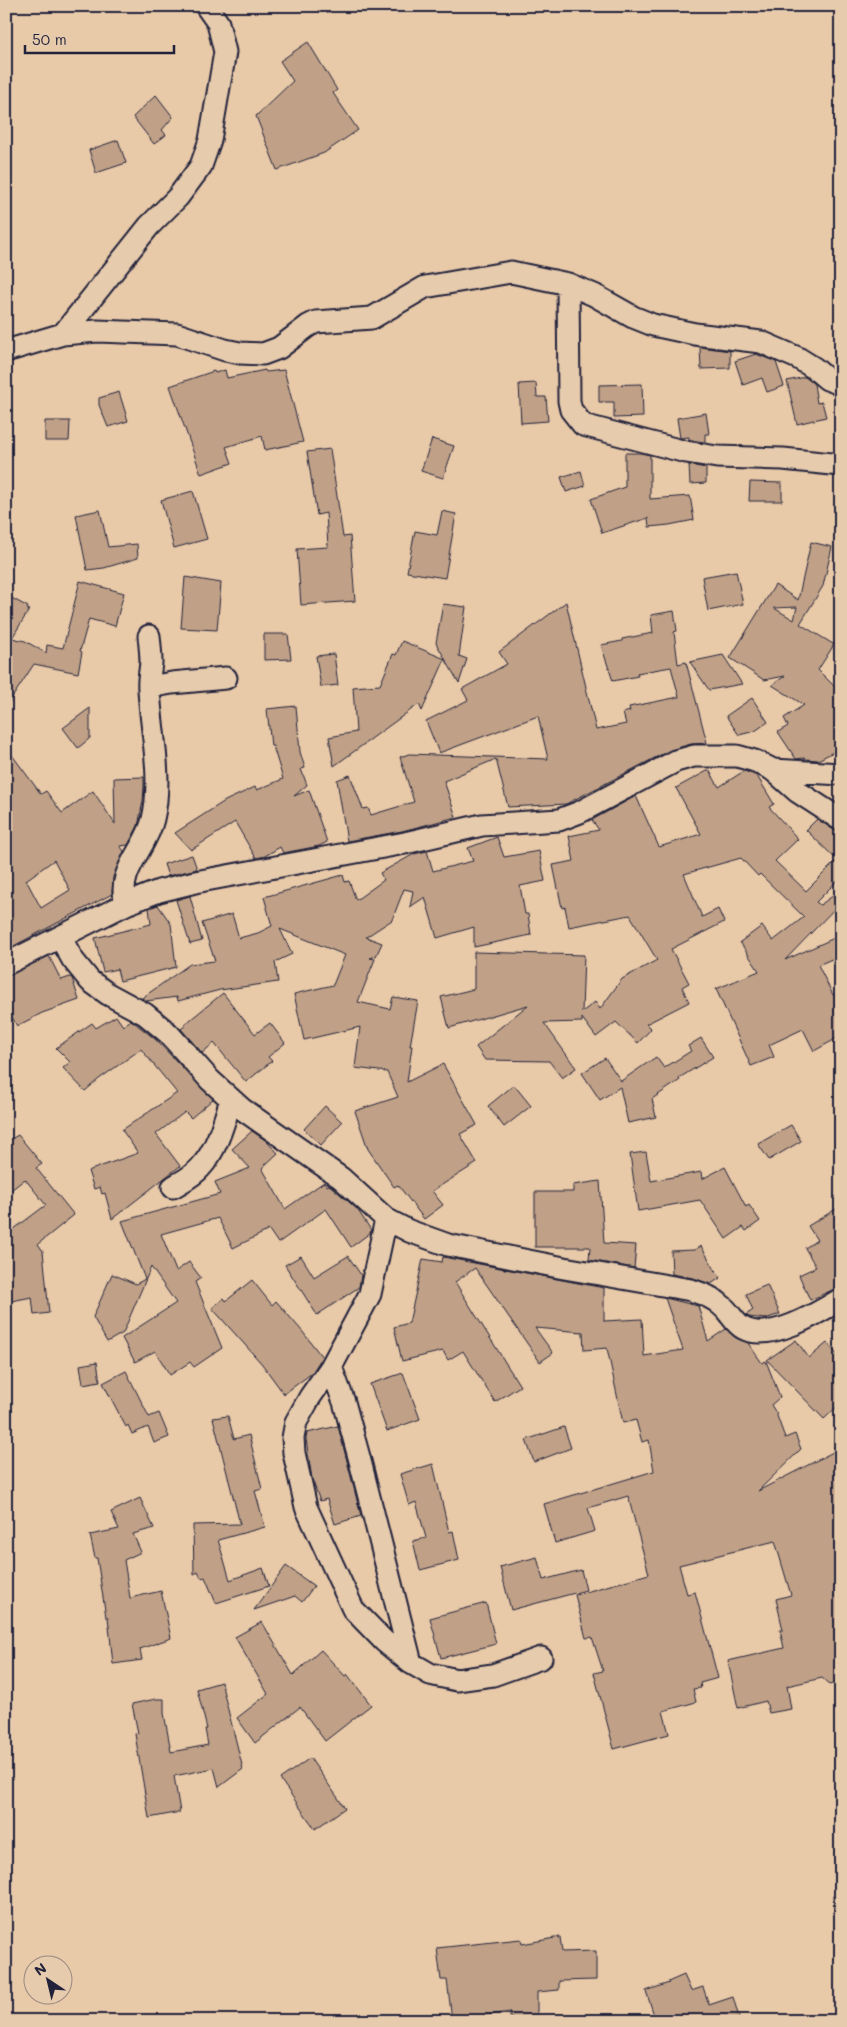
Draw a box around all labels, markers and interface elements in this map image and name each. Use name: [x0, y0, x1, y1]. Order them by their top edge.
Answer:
scale bar: [25, 22, 174, 54]
text: 50 m: [32, 29, 67, 49]
north arrow: [22, 1954, 72, 2004]
text: N: [30, 1958, 50, 1980]

